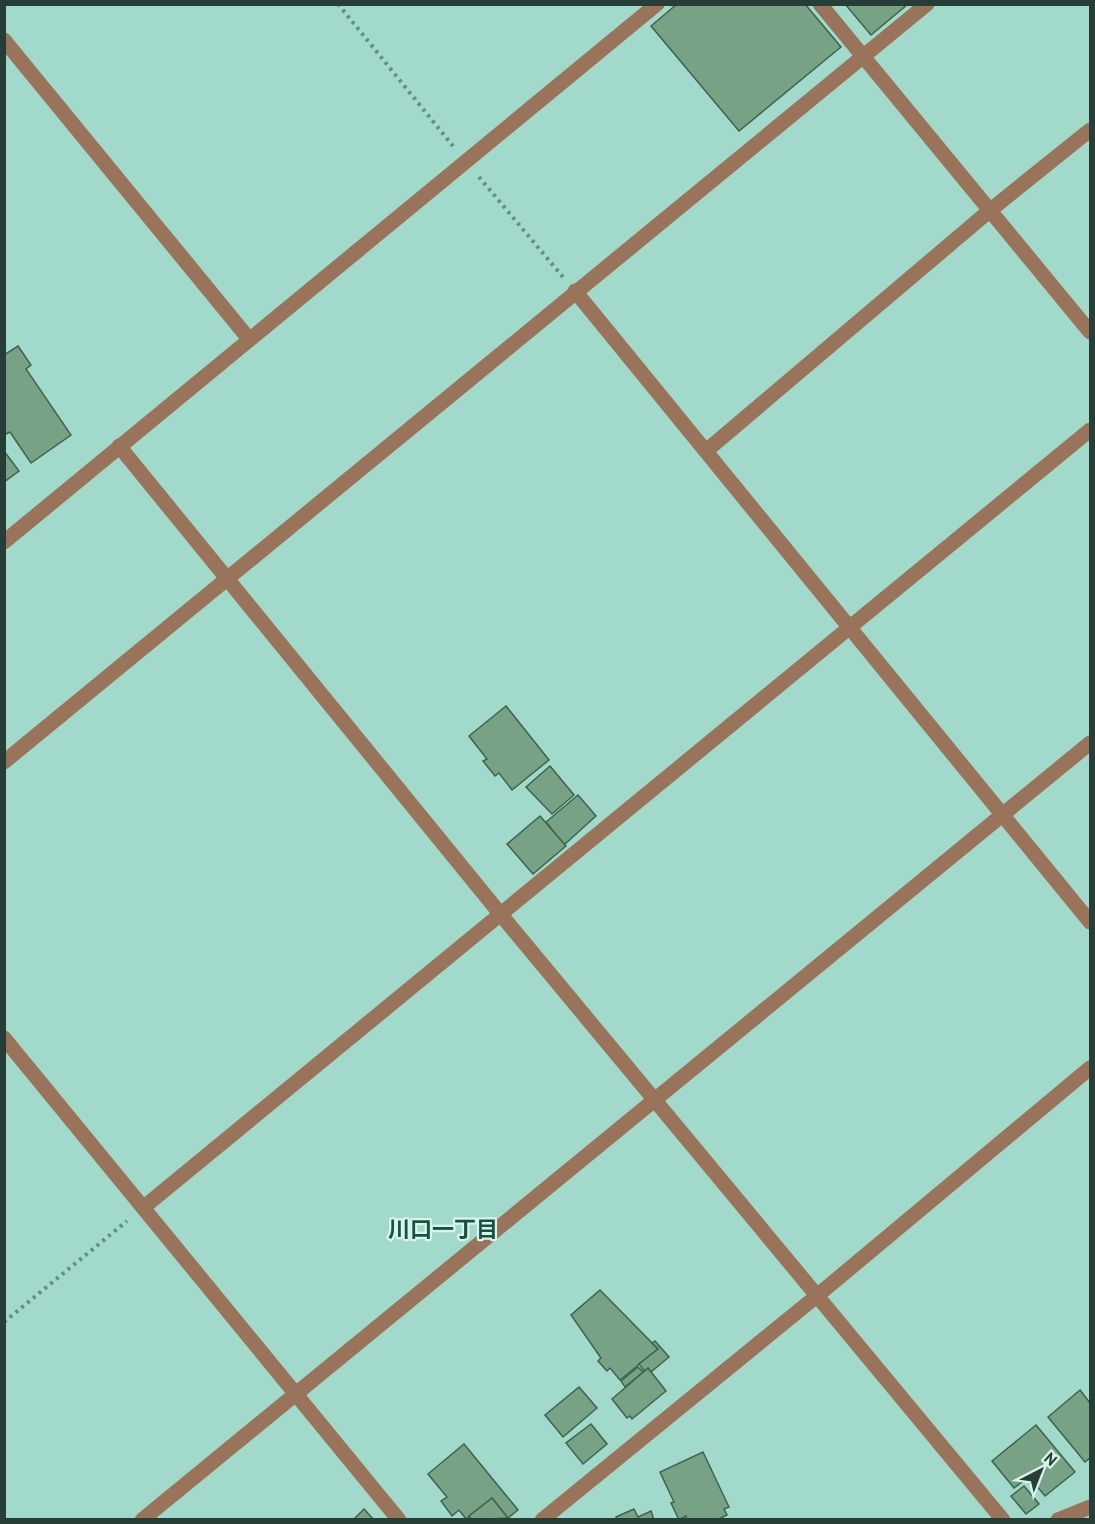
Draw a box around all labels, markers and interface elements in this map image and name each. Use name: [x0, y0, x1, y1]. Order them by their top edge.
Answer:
district label: 川口一丁目: [388, 1215, 498, 1243]
north arrow: [1011, 1440, 1071, 1500]
text: N: [1040, 1448, 1062, 1470]

